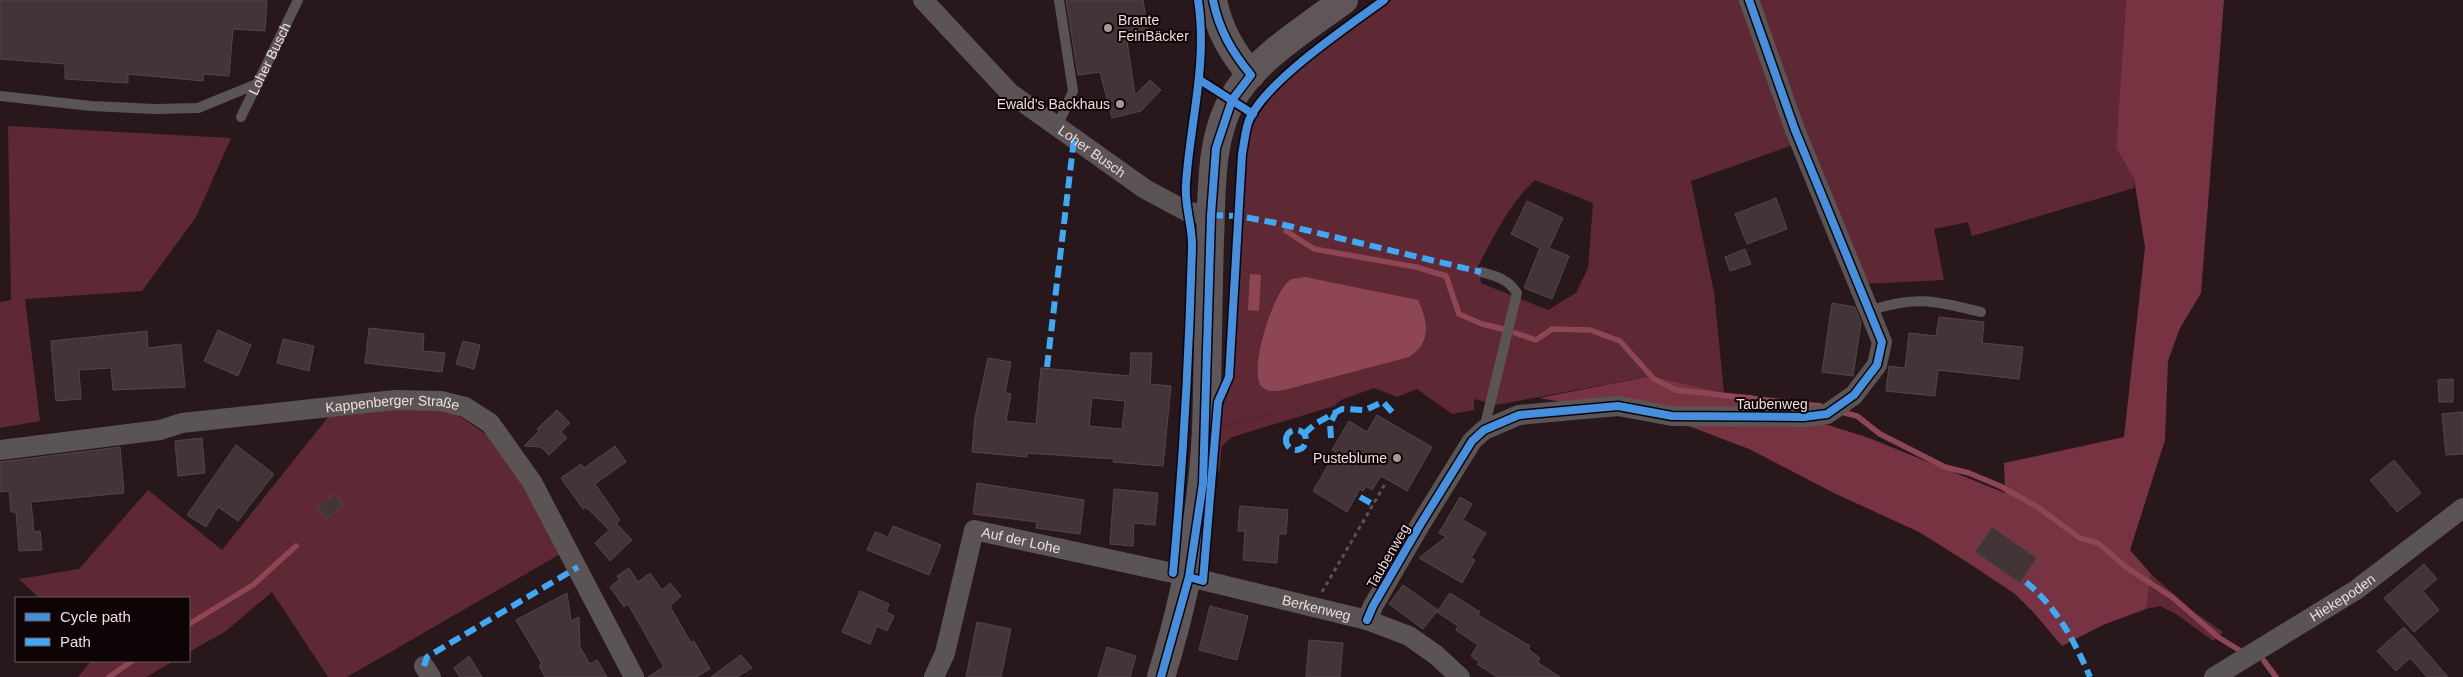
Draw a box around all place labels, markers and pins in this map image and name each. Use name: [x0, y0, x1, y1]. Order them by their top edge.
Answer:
place label: Brante FeinBäcker: [1118, 12, 1189, 44]
marker: Brante FeinBäcker: [1102, 22, 1114, 34]
place label: Ewald’s Backhaus: [997, 96, 1110, 112]
marker: Ewald’s Backhaus: [1114, 98, 1126, 110]
place label: Pusteblume: [1313, 450, 1387, 466]
marker: Pusteblume: [1391, 452, 1403, 464]

